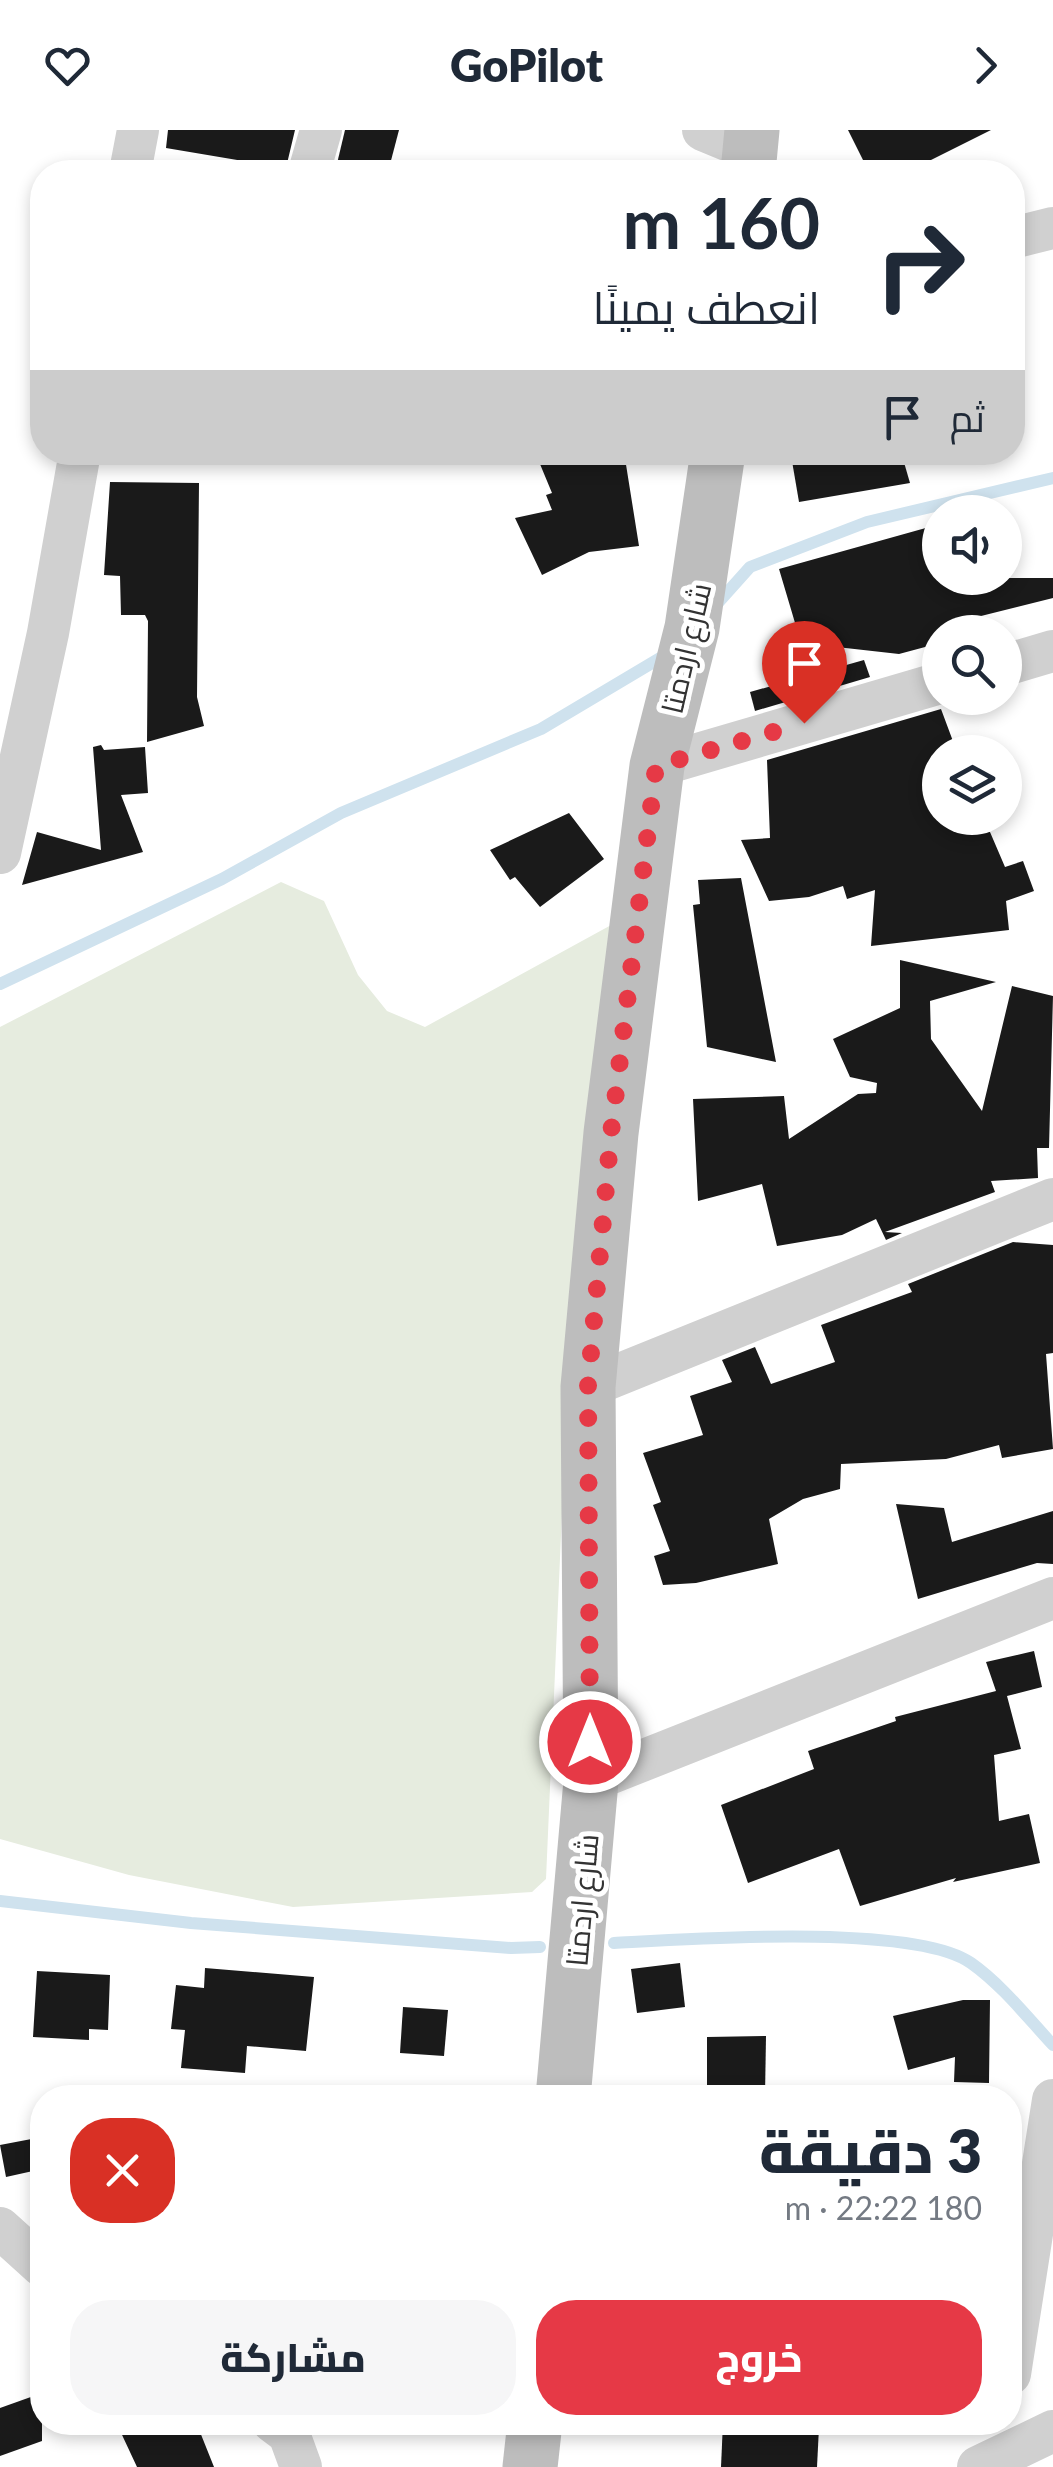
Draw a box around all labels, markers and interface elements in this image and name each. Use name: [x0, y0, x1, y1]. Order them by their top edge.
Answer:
icon: heart: [40, 38, 95, 93]
text: GoPilot: [450, 38, 603, 92]
icon: forward: [958, 38, 1013, 93]
text: 160 m: [623, 180, 820, 264]
icon: right: [855, 200, 985, 330]
text: انعطف يمينًا: [592, 280, 820, 334]
icon: arrive: [875, 390, 930, 445]
text: ثم: [950, 394, 985, 440]
map controls: [922, 495, 1022, 835]
button: sound: [922, 495, 1022, 595]
street label: شارع اردمتا: [652, 579, 721, 718]
button: search: [922, 615, 1022, 715]
pin: [762, 621, 847, 724]
icon: arrive: [777, 636, 832, 691]
button: layers: [922, 735, 1022, 835]
position arrow: [538, 1690, 642, 1794]
street label: شارع اردمتا: [557, 1832, 609, 1968]
text: 3 دقيقة: [759, 2114, 982, 2186]
button: close: [70, 2118, 175, 2223]
text: 180 m · 22:22: [785, 2188, 982, 2227]
button: مشاركة: [70, 2300, 516, 2415]
button: خروج: [536, 2300, 982, 2415]

